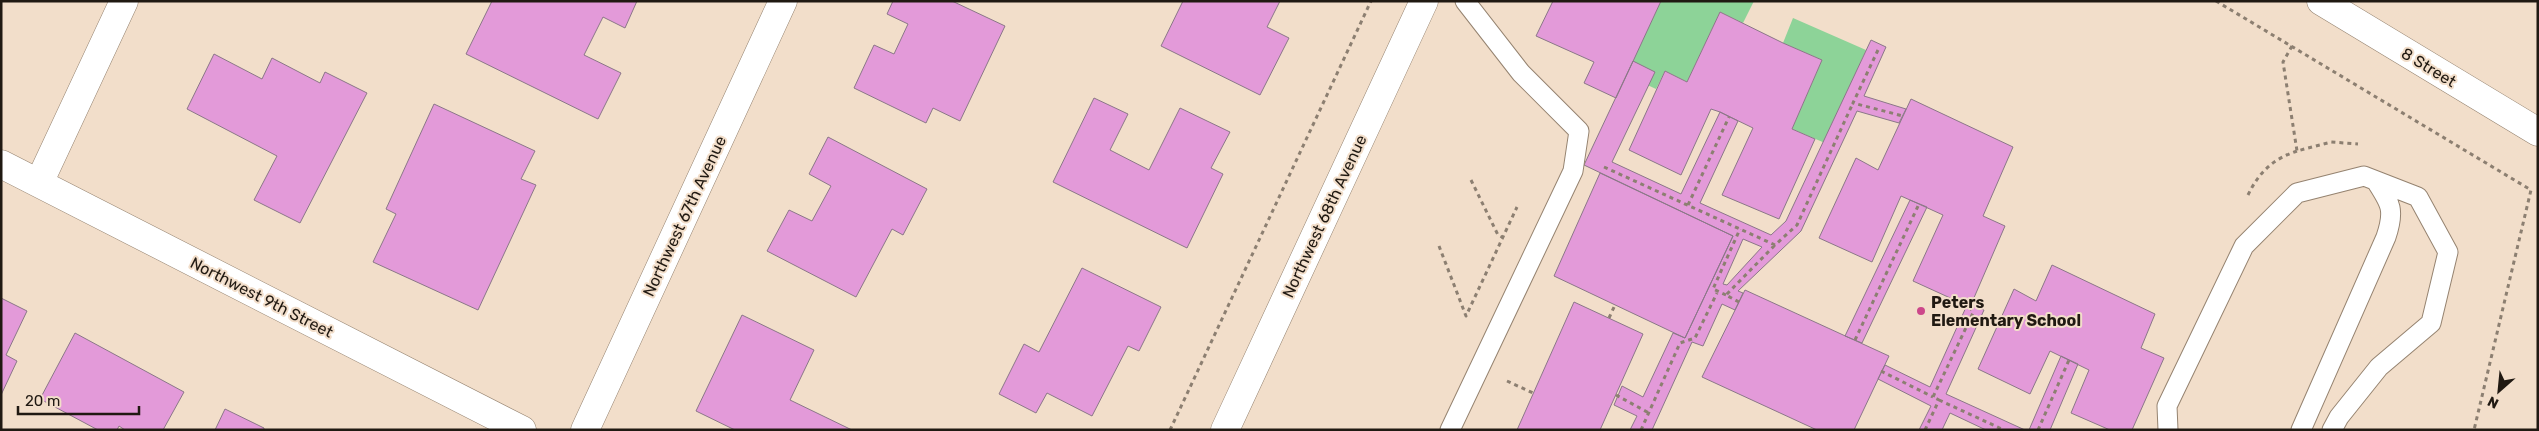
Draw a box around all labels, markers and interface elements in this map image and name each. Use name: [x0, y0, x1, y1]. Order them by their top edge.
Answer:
street label: 8 Street: [2398, 44, 2460, 91]
street label: Northwest 68th Avenue: [1278, 132, 1371, 301]
street label: Northwest 67th Avenue: [639, 133, 730, 300]
street label: Northwest 9th Street: [187, 253, 336, 342]
place label: Peters Elementary School: [1931, 293, 2081, 330]
marker: Peters Elementary School: [1915, 305, 1927, 317]
north arrow: [2474, 366, 2524, 416]
scale bar: [18, 384, 139, 416]
text: 20 m: [25, 392, 60, 410]
text: N: [2485, 392, 2502, 412]

